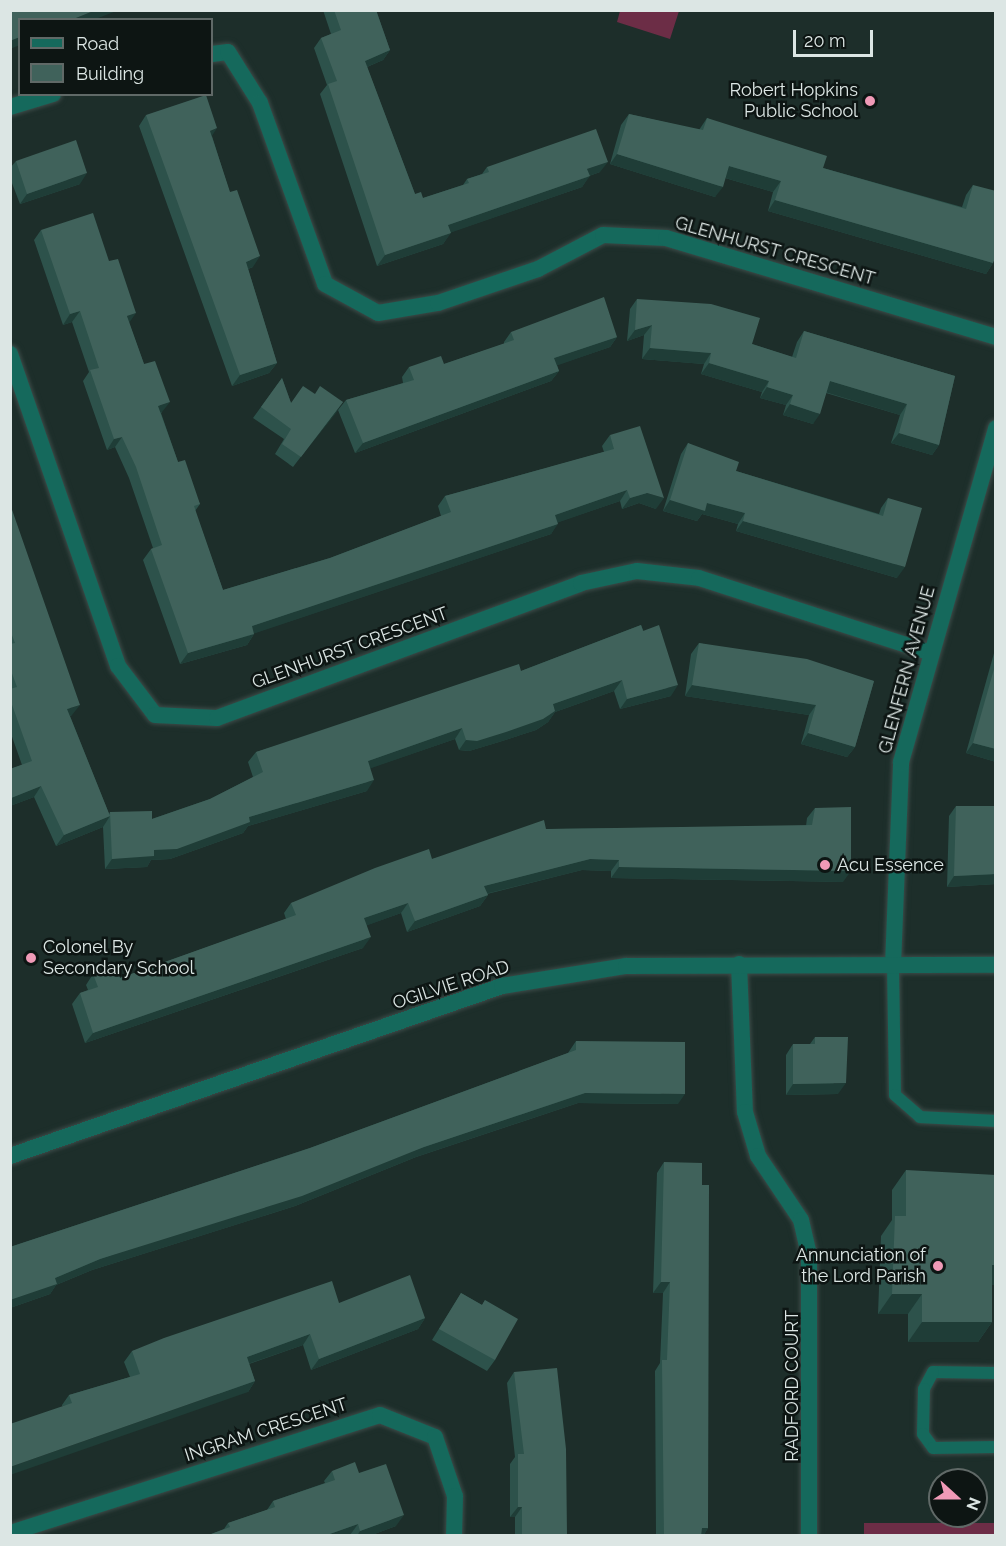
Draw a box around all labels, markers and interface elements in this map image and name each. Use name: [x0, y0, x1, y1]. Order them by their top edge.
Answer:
legend: [18, 18, 213, 96]
scale bar: [796, 18, 876, 56]
text: 20 m: [804, 30, 846, 51]
text: Road: [76, 33, 119, 54]
text: Building: [76, 63, 144, 84]
place label: Robert Hopkins Public School: [730, 80, 858, 122]
marker: Robert Hopkins Public School: [863, 94, 877, 108]
street label: GLENHURST CRESCENT: [672, 212, 878, 290]
street label: GLENFERN AVENUE: [874, 584, 940, 756]
street label: GLENHURST CRESCENT: [249, 602, 451, 694]
place label: Acu Essence: [837, 854, 944, 876]
marker: Acu Essence: [818, 858, 832, 872]
place label: Colonel By Secondary School: [43, 937, 195, 980]
marker: Colonel By Secondary School: [24, 951, 38, 965]
street label: OGILVIE ROAD: [390, 956, 512, 1014]
place label: Annunciation of the Lord Parish: [796, 1245, 926, 1288]
marker: Annunciation of the Lord Parish: [931, 1259, 945, 1273]
street label: RADFORD COURT: [781, 1310, 803, 1462]
street label: INGRAM CRESCENT: [182, 1394, 350, 1466]
north arrow: [928, 1468, 988, 1528]
text: N: [962, 1495, 984, 1513]

